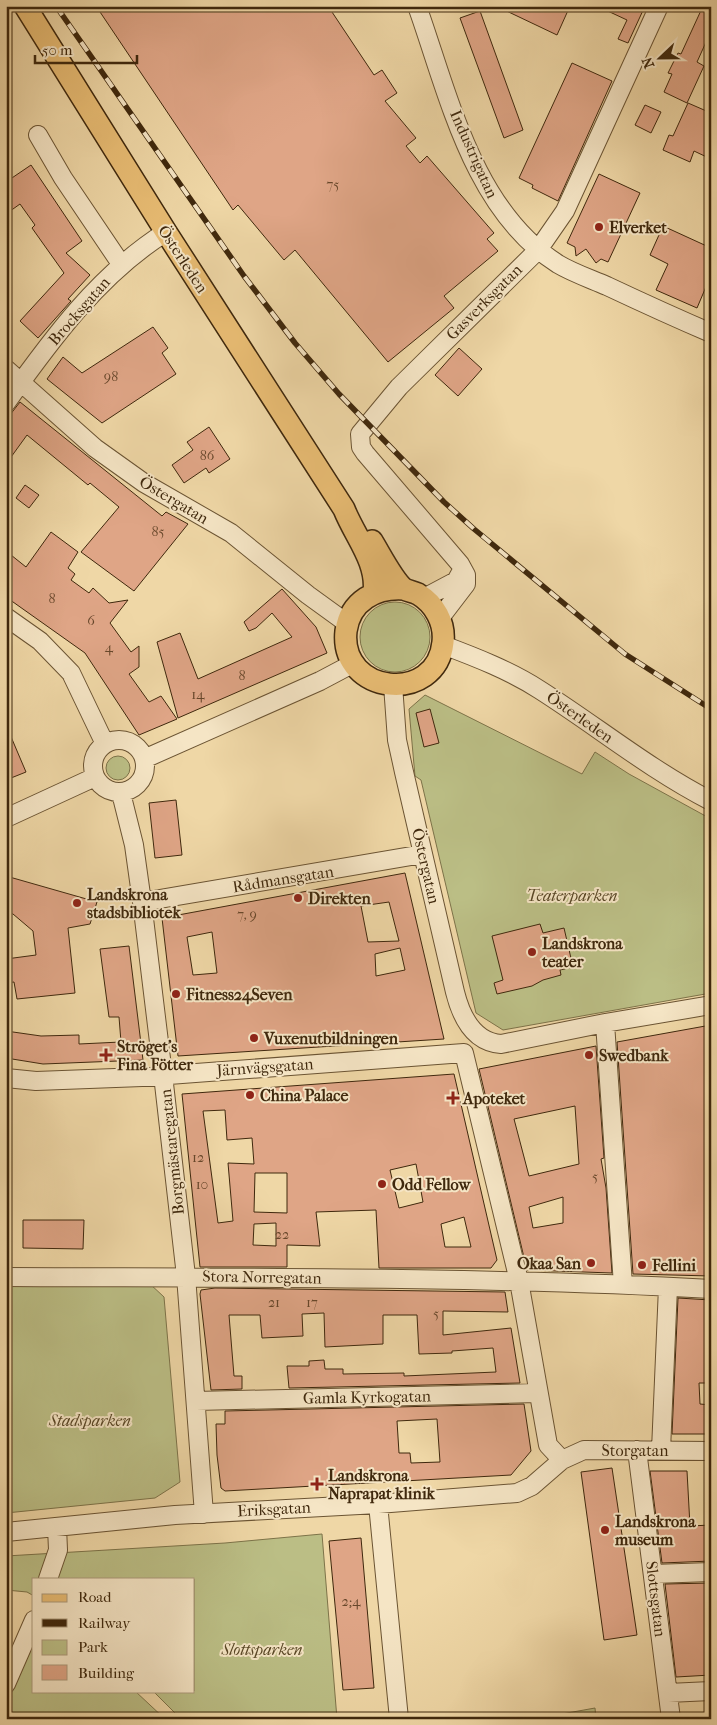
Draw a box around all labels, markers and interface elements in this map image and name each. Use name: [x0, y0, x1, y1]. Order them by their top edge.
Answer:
scale bar: [35, 32, 138, 64]
north arrow: [634, 32, 684, 82]
text: 50 m: [42, 41, 73, 59]
text: N: [638, 54, 658, 71]
street label: Industrigatan: [446, 107, 502, 202]
house number: 75: [327, 176, 339, 193]
place label: Elverket: [609, 218, 667, 237]
marker: Elverket: [593, 221, 605, 233]
street label: Österleden: [154, 222, 212, 297]
street label: Gasverksgatan: [442, 260, 526, 344]
street label: Brocksgatan: [44, 272, 114, 349]
house number: 98: [104, 368, 118, 385]
house number: 86: [200, 447, 215, 464]
street label: Östergatan: [136, 472, 213, 528]
house number: 85: [151, 523, 165, 540]
house number: 8: [48, 590, 56, 607]
house number: 6: [87, 612, 95, 629]
house number: 4: [105, 639, 114, 656]
house number: 8: [238, 667, 246, 684]
house number: 14: [191, 686, 205, 703]
street label: Österleden: [543, 687, 618, 747]
street label: Östergatan: [408, 826, 444, 906]
street label: Rådmansgatan: [231, 862, 336, 896]
place label: Landskrona stadsbibliotek: [87, 885, 181, 922]
park label: Teaterparken: [527, 886, 618, 905]
place label: Direkten: [308, 889, 371, 908]
marker: Direkten: [292, 892, 304, 904]
marker: Landskrona stadsbibliotek: [71, 897, 83, 909]
house number: 7, 9: [237, 906, 257, 923]
place label: Landskrona teater: [541, 934, 623, 971]
marker: Landskrona teater: [526, 946, 538, 958]
place label: Fitness24Seven: [185, 985, 293, 1005]
marker: Fitness24Seven: [170, 988, 182, 1000]
place label: Vuxenutbildningen: [263, 1029, 399, 1049]
marker: Vuxenutbildningen: [248, 1032, 260, 1044]
place label: Ströget's Fina Fötter: [116, 1037, 194, 1074]
place label: Swedbank: [599, 1046, 669, 1065]
marker: Ströget's Fina Fötter: [99, 1048, 113, 1062]
marker: Swedbank: [583, 1049, 595, 1061]
street label: Järnvägsgatan: [214, 1054, 315, 1080]
place label: China Palace: [260, 1086, 348, 1105]
street label: Borgmästaregatan: [156, 1087, 188, 1216]
marker: China Palace: [244, 1089, 256, 1101]
place label: Apoteket: [462, 1089, 526, 1109]
marker: Apoteket: [447, 1092, 459, 1104]
house number: 12: [192, 1149, 204, 1166]
house number: 5: [592, 1168, 598, 1185]
place label: Odd Fellow: [392, 1175, 471, 1194]
house number: 10: [196, 1176, 208, 1193]
marker: Odd Fellow: [376, 1178, 388, 1190]
house number: 22: [275, 1226, 289, 1243]
place label: Okaa San: [517, 1254, 582, 1273]
place label: Fellini: [651, 1256, 696, 1275]
marker: Okaa San: [585, 1257, 597, 1269]
marker: Fellini: [636, 1259, 648, 1271]
street label: Stora Norregatan: [202, 1266, 322, 1288]
house number: 21: [268, 1294, 280, 1311]
house number: 17: [306, 1294, 318, 1311]
house number: 5: [433, 1305, 439, 1322]
street label: Gamla Kyrkogatan: [303, 1386, 432, 1408]
park label: Stadsparken: [48, 1411, 131, 1430]
street label: Storgatan: [601, 1441, 669, 1460]
place label: Landskrona Naprapat klinik: [328, 1466, 436, 1504]
marker: Landskrona Naprapat klinik: [310, 1477, 324, 1491]
street label: Eriksgatan: [237, 1498, 312, 1520]
place label: Landskrona museum: [614, 1512, 696, 1549]
marker: Landskrona museum: [599, 1524, 611, 1536]
street label: Slottsgatan: [642, 1560, 670, 1639]
legend: [32, 1578, 195, 1692]
text: Road: [78, 1588, 112, 1606]
house number: 2;4: [341, 1593, 361, 1610]
text: Railway: [78, 1614, 131, 1632]
text: Park: [78, 1638, 108, 1656]
park label: Slottsparken: [221, 1640, 303, 1659]
text: Building: [78, 1664, 135, 1682]

